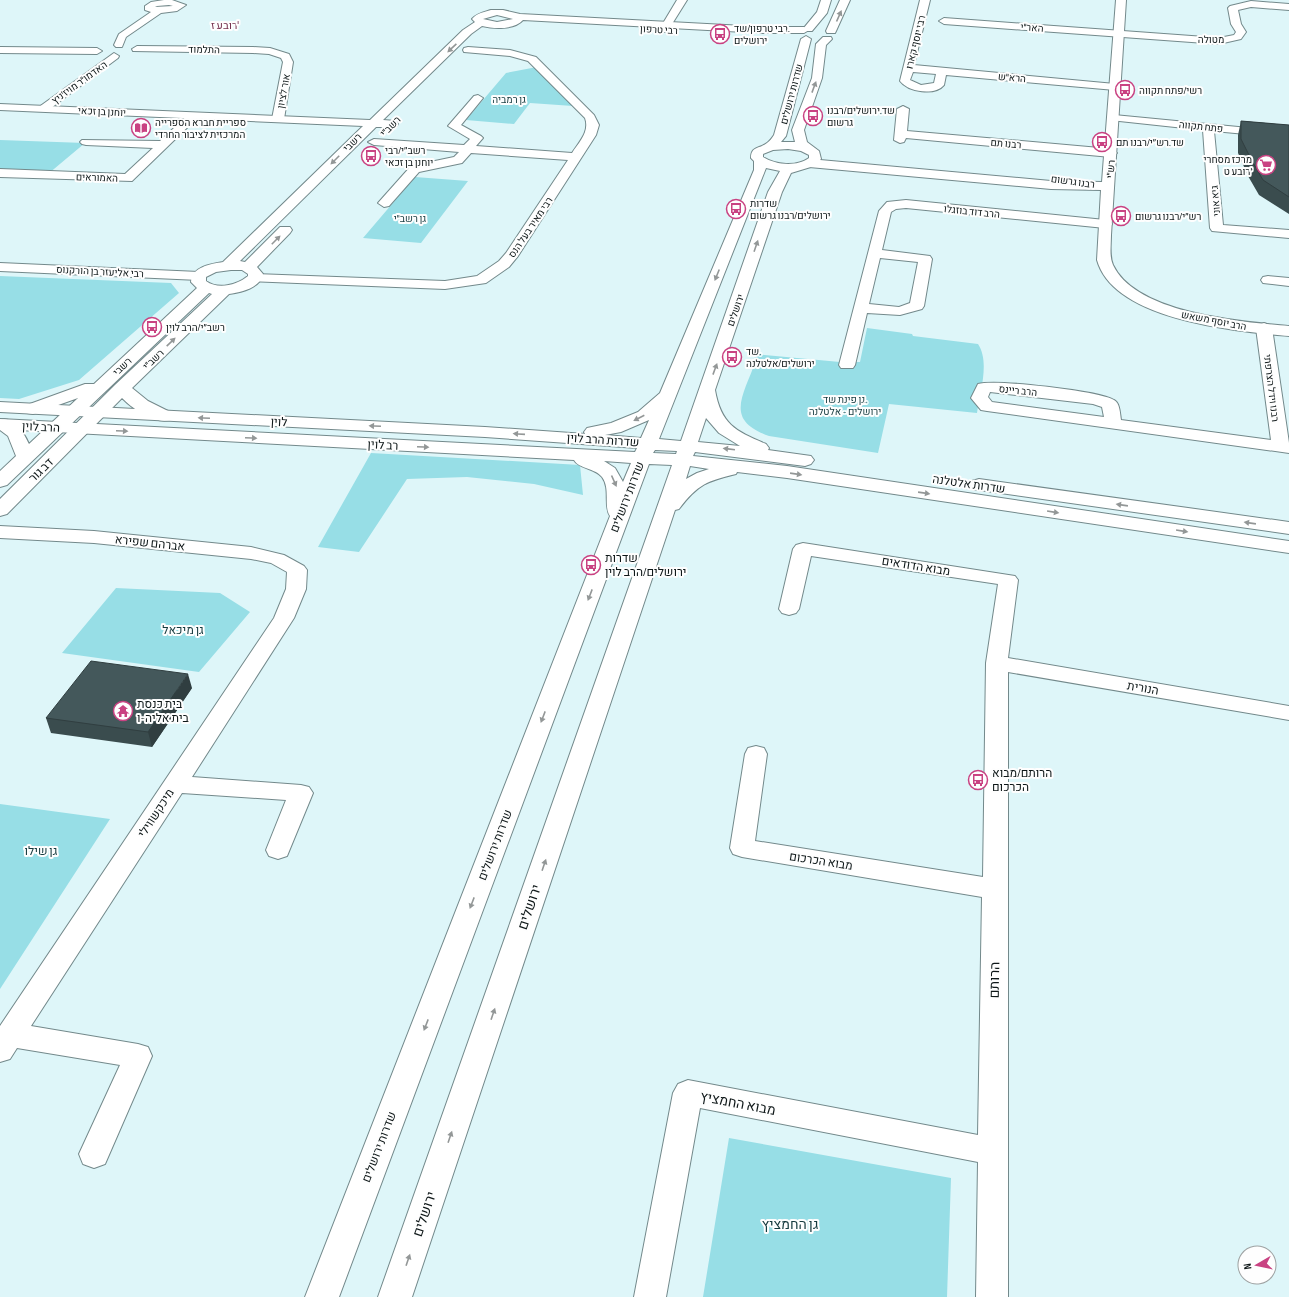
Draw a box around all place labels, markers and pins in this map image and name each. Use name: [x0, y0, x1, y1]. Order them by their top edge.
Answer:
bus stop icon: רבי טרפון/שד. ירושלים: [709, 23, 731, 45]
place label: רבי טרפון/שד. ירושלים: [734, 23, 790, 47]
bus stop icon: רשי/פתח תקווה: [1114, 79, 1136, 101]
place label: רשי/פתח תקווה: [1139, 85, 1202, 97]
bus stop icon: שד.ירושלים/רבנו גרשום: [802, 105, 824, 127]
place label: שד.ירושלים/רבנו גרשום: [827, 105, 895, 129]
library icon: ספריית חברא הספרייה המרכזית לציבור החרדי: [130, 117, 152, 139]
place label: ספריית חברא הספרייה המרכזית לציבור החרדי: [155, 117, 246, 141]
bus stop icon: שד.רש״י/רבנו תם: [1091, 131, 1113, 153]
place label: שד.רש״י/רבנו תם: [1116, 137, 1184, 149]
bus stop icon: רשב״י/רבי יוחנן בן זכאי: [360, 145, 382, 167]
place label: רשב״י/רבי יוחנן בן זכאי: [385, 145, 433, 169]
place label: מרכז מסחרי רובע ט': [1204, 154, 1252, 178]
supermarket icon: מרכז מסחרי רובע ט': [1255, 154, 1277, 176]
bus stop icon: שדרות ירושלים/רבנו גרשום: [725, 198, 747, 220]
place label: שדרות ירושלים/רבנו גרשום: [750, 198, 831, 222]
bus stop icon: רש״י/רבנו גרשום: [1110, 205, 1132, 227]
place label: רש״י/רבנו גרשום: [1135, 211, 1202, 223]
bus stop icon: רשב״י/הרב לוין: [141, 316, 163, 338]
place label: רשב״י/הרב לוין: [166, 322, 225, 334]
bus stop icon: שד. ירושלים/אלטלנה: [721, 346, 743, 368]
place label: שד. ירושלים/אלטלנה: [746, 346, 815, 370]
place label: שדרות ירושלים/הרב לוין: [605, 551, 686, 580]
bus stop icon: שדרות ירושלים/הרב לוין: [580, 554, 602, 576]
place label: בית כנסת בית אליה-ו: [137, 697, 190, 726]
temple icon: בית כנסת בית אליה-ו: [112, 700, 134, 722]
place label: הרותם/מבוא הכרכום: [992, 766, 1052, 795]
bus stop icon: הרותם/מבוא הכרכום: [967, 769, 989, 791]

